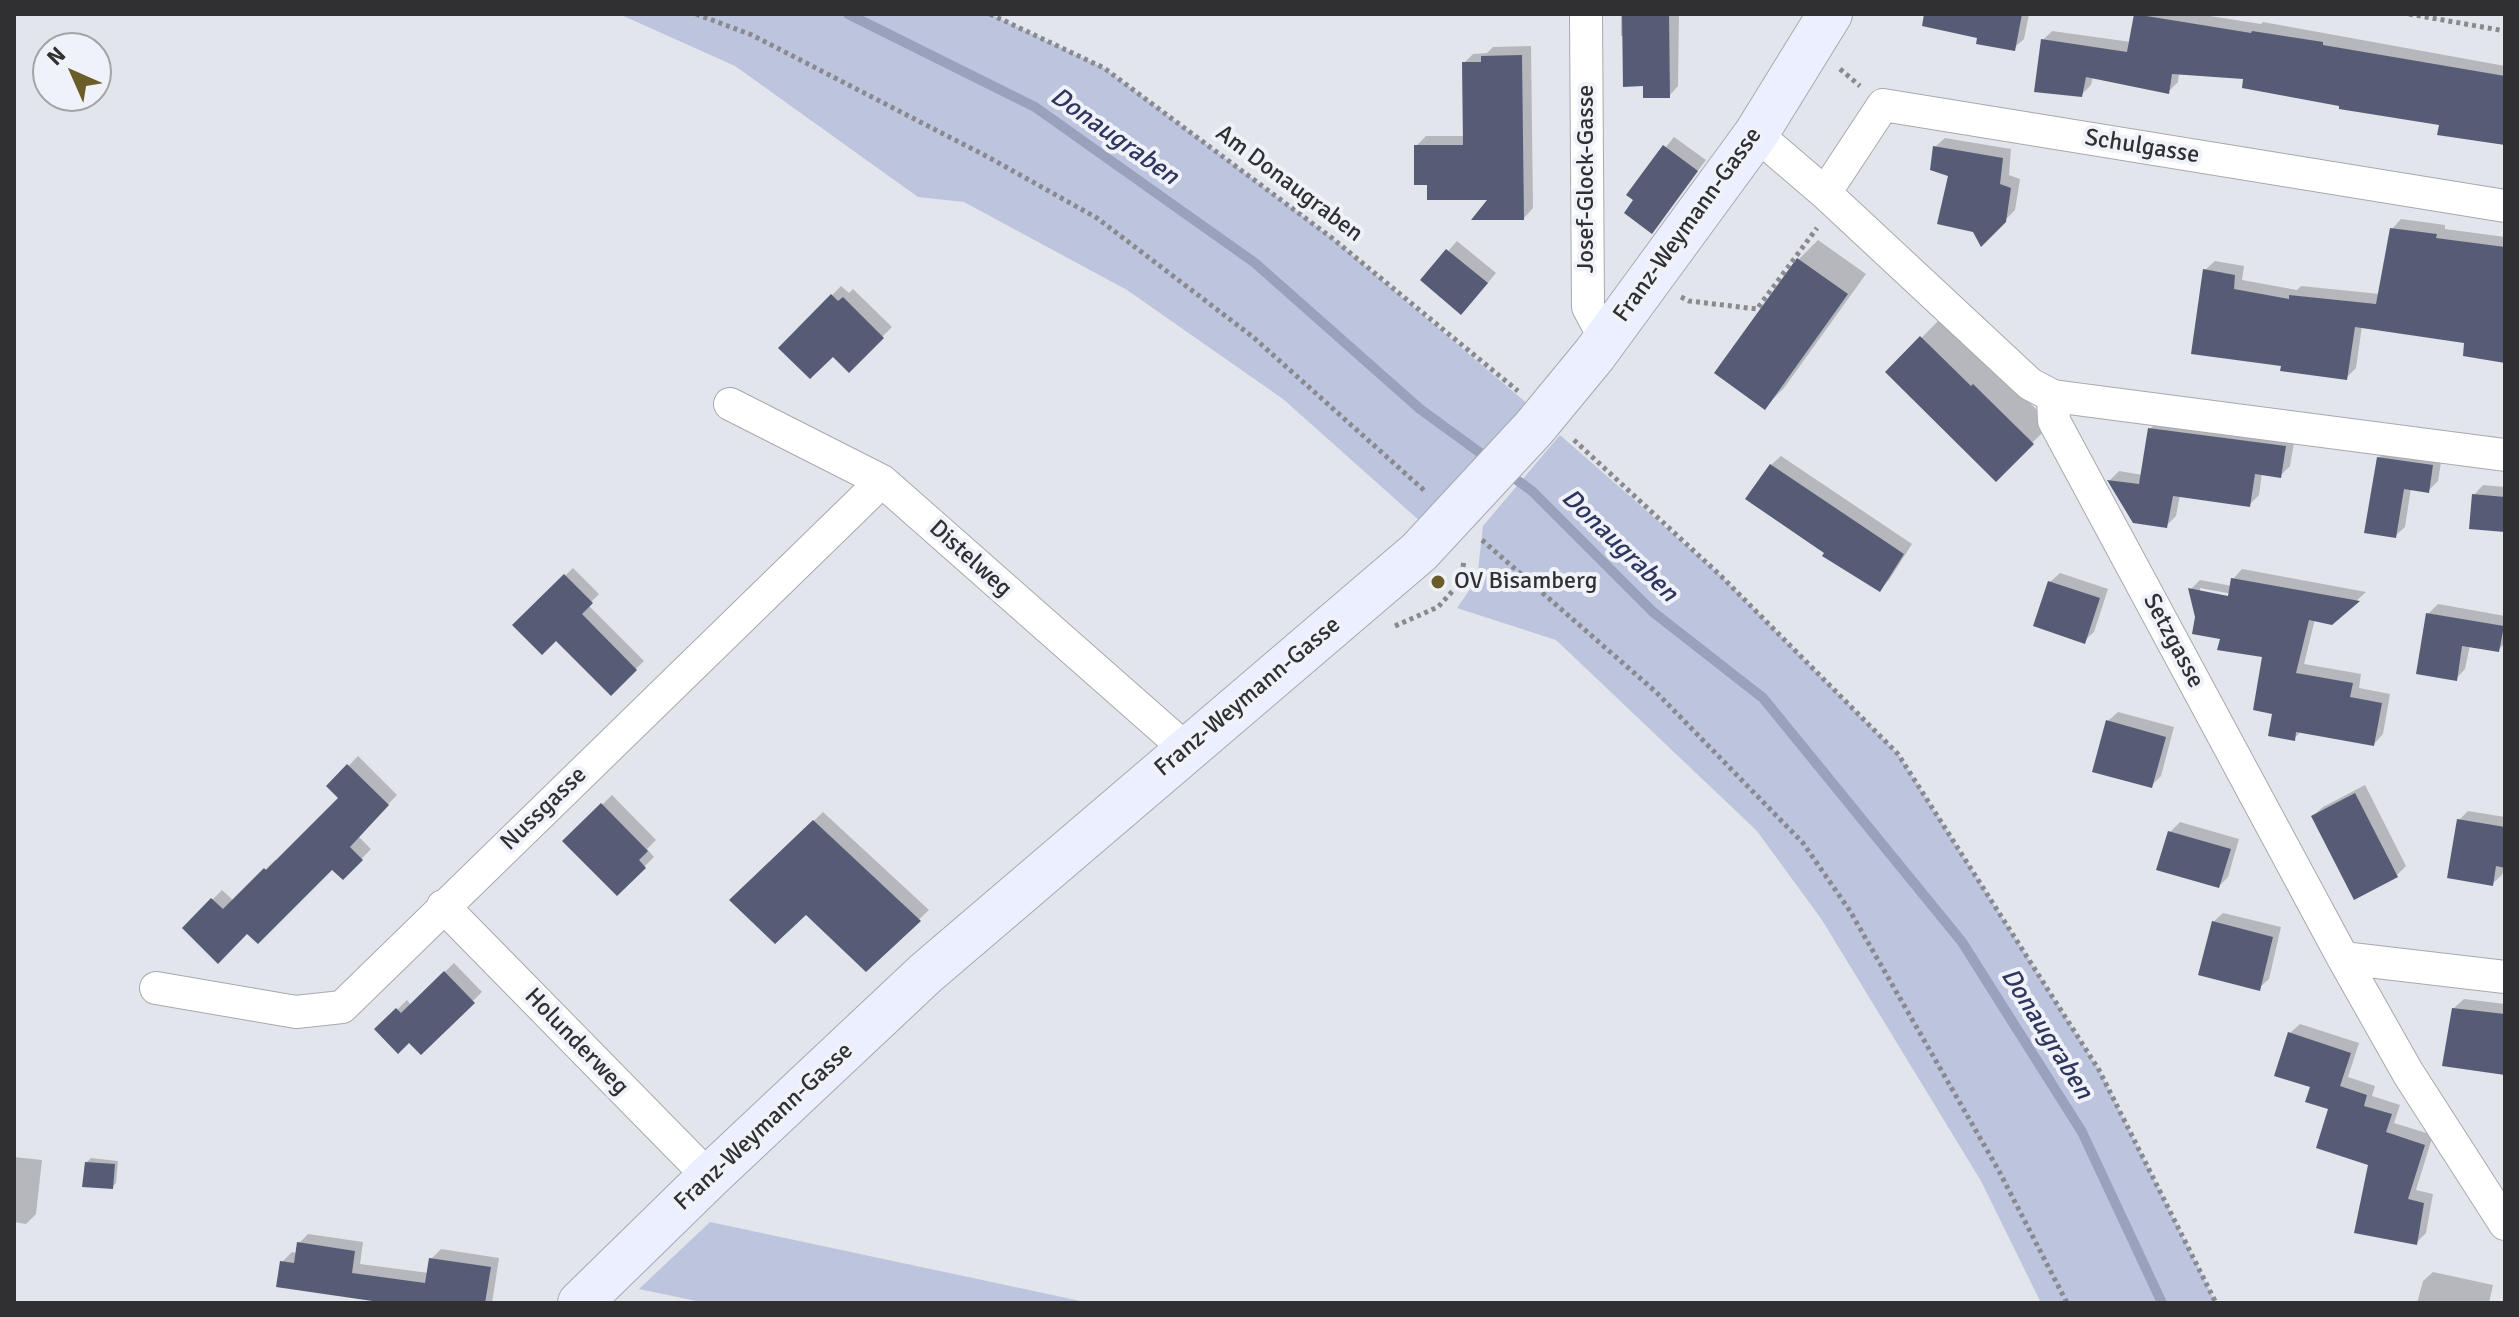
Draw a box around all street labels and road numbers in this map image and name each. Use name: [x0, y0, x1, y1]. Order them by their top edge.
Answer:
street label: Josef-Glock-Gasse: [1573, 85, 1601, 273]
street label: Am Donaugraben: [1210, 119, 1368, 249]
street label: Franz-Weymann-Gasse: [1608, 122, 1768, 328]
street label: Schulgasse: [2083, 124, 2201, 170]
street label: Distelweg: [923, 514, 1017, 604]
street label: Setzgasse: [2136, 589, 2210, 693]
street label: Franz-Weymann-Gasse: [1149, 611, 1347, 783]
street label: Nussgasse: [495, 761, 593, 857]
street label: Holunderweg: [518, 983, 634, 1101]
street label: Franz-Weymann-Gasse: [669, 1037, 859, 1217]

